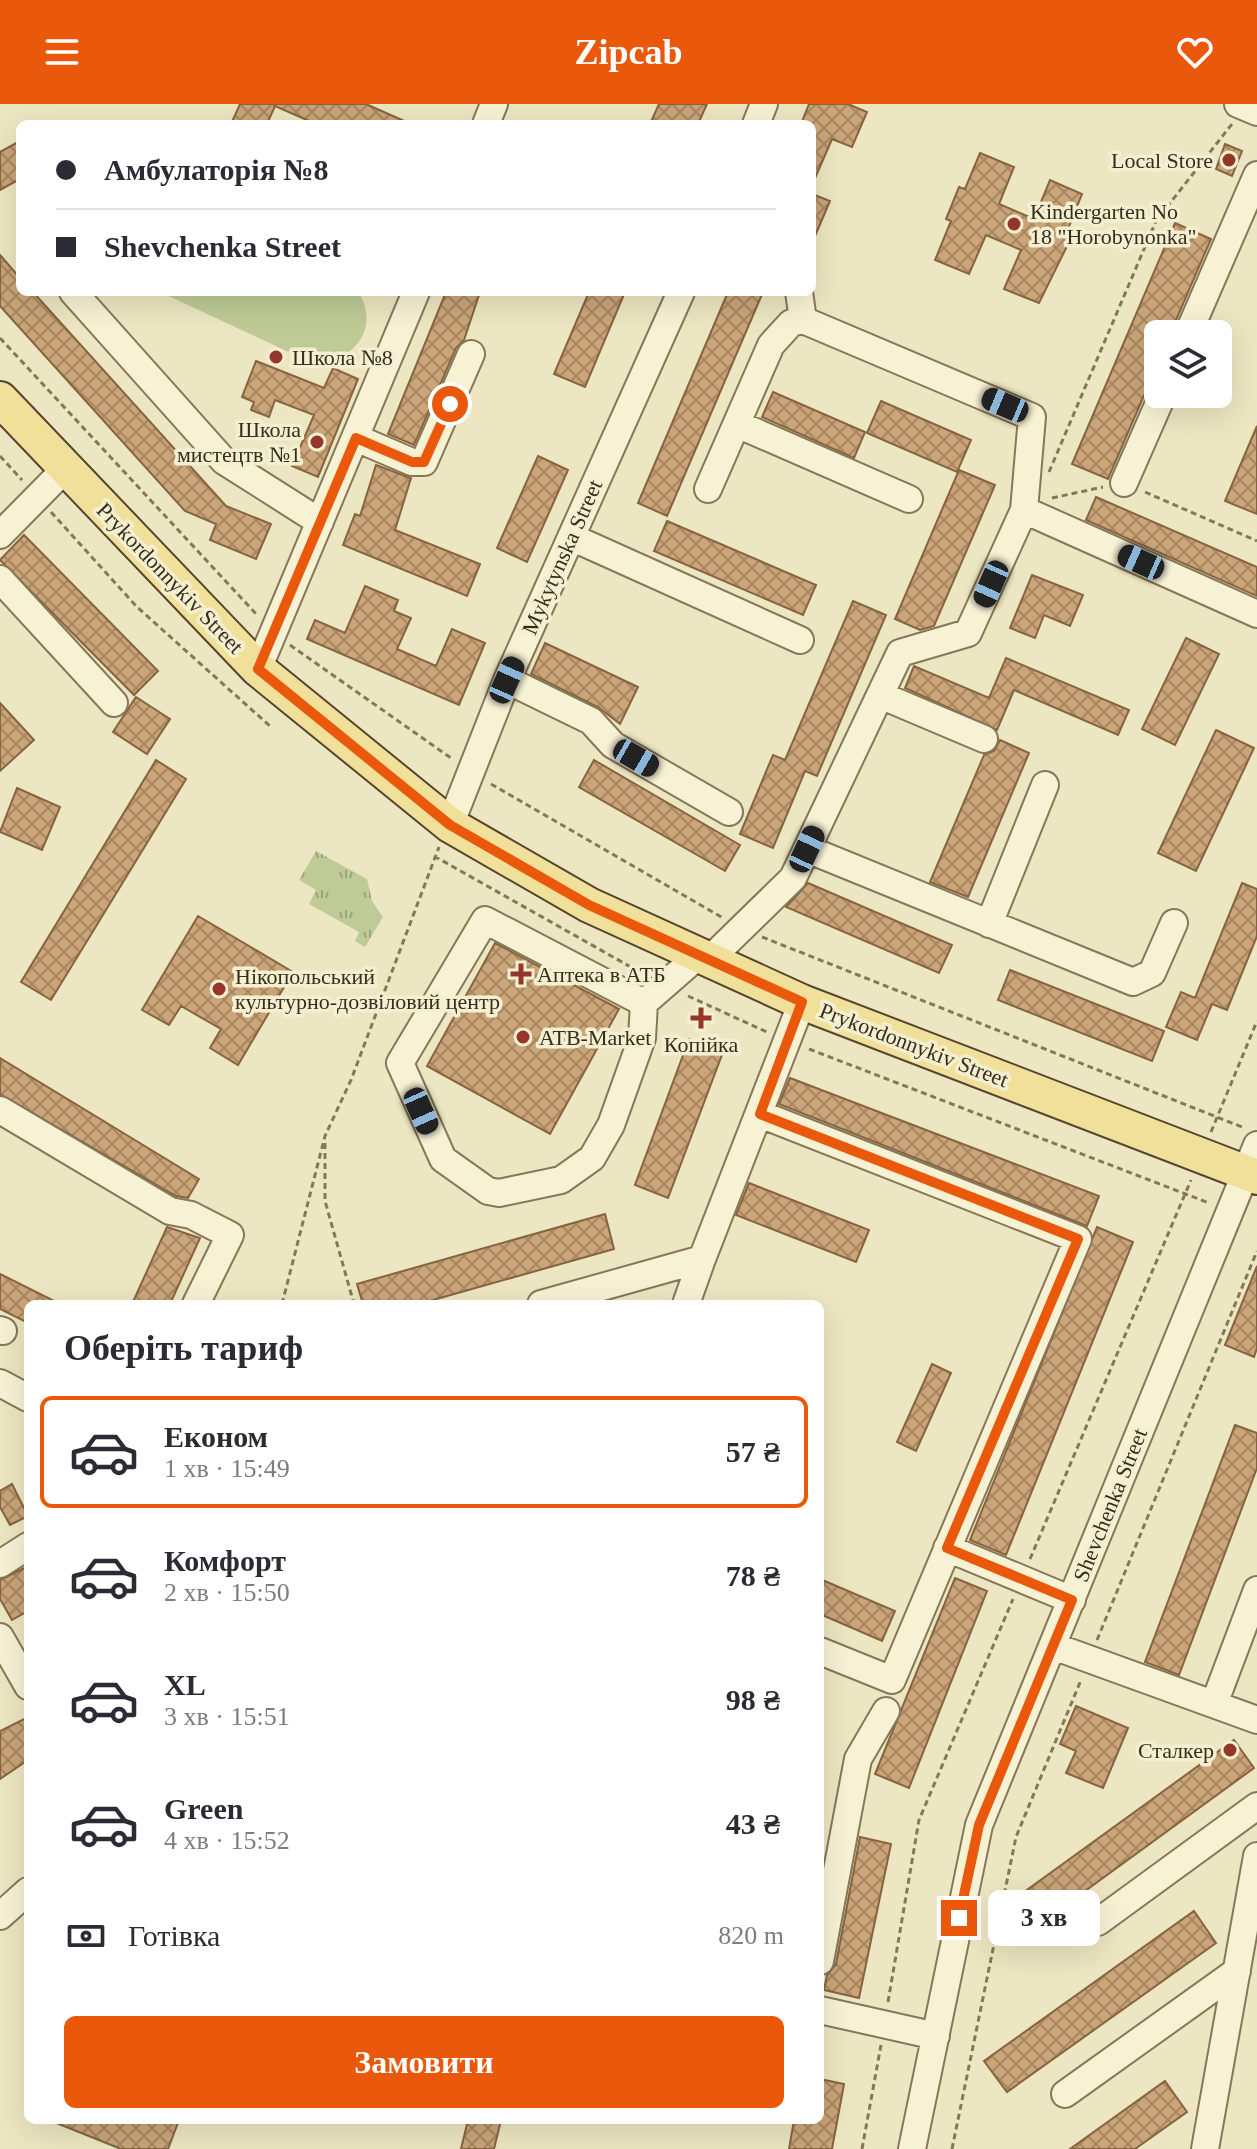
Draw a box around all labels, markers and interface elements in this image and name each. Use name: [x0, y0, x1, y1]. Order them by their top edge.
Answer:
icon: menu: [40, 30, 84, 74]
icon: heart: [1173, 30, 1217, 74]
text: Zipcab: [574, 32, 683, 72]
place label: Local Store: [1111, 148, 1213, 173]
marker: Local Store: [1220, 151, 1238, 169]
text: Амбулаторія №8: [104, 153, 329, 186]
place label: Kindergarten No 18 "Horobynonka": [1030, 199, 1196, 249]
marker: Kindergarten No 18 "Horobynonka": [1005, 215, 1023, 233]
text: Shevchenka Street: [104, 230, 341, 263]
map controls: [1144, 320, 1232, 408]
button: layers: [1144, 320, 1232, 408]
place label: Школа №8: [292, 345, 393, 370]
marker: Школа №8: [267, 348, 285, 366]
car: [978, 385, 1032, 425]
route start: [432, 386, 468, 422]
place label: Школа мистецтв №1: [177, 417, 301, 467]
marker: Школа мистецтв №1: [308, 433, 326, 451]
street label: Mykytynska Street: [517, 476, 607, 638]
street label: Prykordonnykiv Street: [92, 497, 248, 659]
car: [1114, 541, 1168, 583]
car: [970, 557, 1012, 611]
car: [486, 653, 528, 707]
car: [609, 736, 663, 780]
car: [786, 822, 828, 876]
place label: Аптека в АТБ: [537, 962, 666, 987]
place label: Нікопольський культурно-дозвіловий центр: [235, 964, 500, 1014]
marker: Аптека в АТБ: [512, 965, 530, 983]
marker: Нікопольський культурно-дозвіловий центр: [210, 980, 228, 998]
street label: Prykordonnykiv Street: [816, 998, 1012, 1092]
marker: Копійка: [692, 1009, 710, 1027]
place label: ATB-Market: [539, 1025, 651, 1050]
marker: ATB-Market: [514, 1028, 532, 1046]
place label: Копійка: [664, 1032, 738, 1057]
car: [400, 1084, 442, 1138]
text: Оберіть тариф: [64, 1328, 303, 1368]
icon: car: [68, 1416, 140, 1488]
text: Економ: [164, 1420, 268, 1453]
street label: Shevchenka Street: [1068, 1425, 1152, 1585]
text: 57 ₴: [726, 1435, 780, 1468]
text: 1 хв · 15:49: [164, 1454, 290, 1483]
icon: car: [68, 1540, 140, 1612]
text: Комфорт: [164, 1544, 286, 1577]
text: 78 ₴: [726, 1559, 780, 1592]
text: 2 хв · 15:50: [164, 1578, 290, 1607]
icon: car: [68, 1664, 140, 1736]
text: XL: [164, 1668, 206, 1701]
text: 98 ₴: [726, 1683, 780, 1716]
text: 3 хв · 15:51: [164, 1702, 290, 1731]
place label: Сталкер: [1138, 1738, 1214, 1763]
marker: Сталкер: [1221, 1741, 1239, 1759]
icon: car: [68, 1788, 140, 1860]
text: Green: [164, 1792, 243, 1825]
text: 43 ₴: [726, 1807, 780, 1840]
text: 4 хв · 15:52: [164, 1826, 290, 1855]
callout: 3 хв: [987, 1890, 1099, 1946]
route end: [941, 1900, 977, 1936]
text: 3 хв: [1021, 1903, 1067, 1932]
icon: cash: [64, 1914, 108, 1958]
text: Готівка: [128, 1919, 220, 1952]
text: 820 m: [718, 1921, 784, 1950]
button: Замовити: [64, 2016, 784, 2108]

